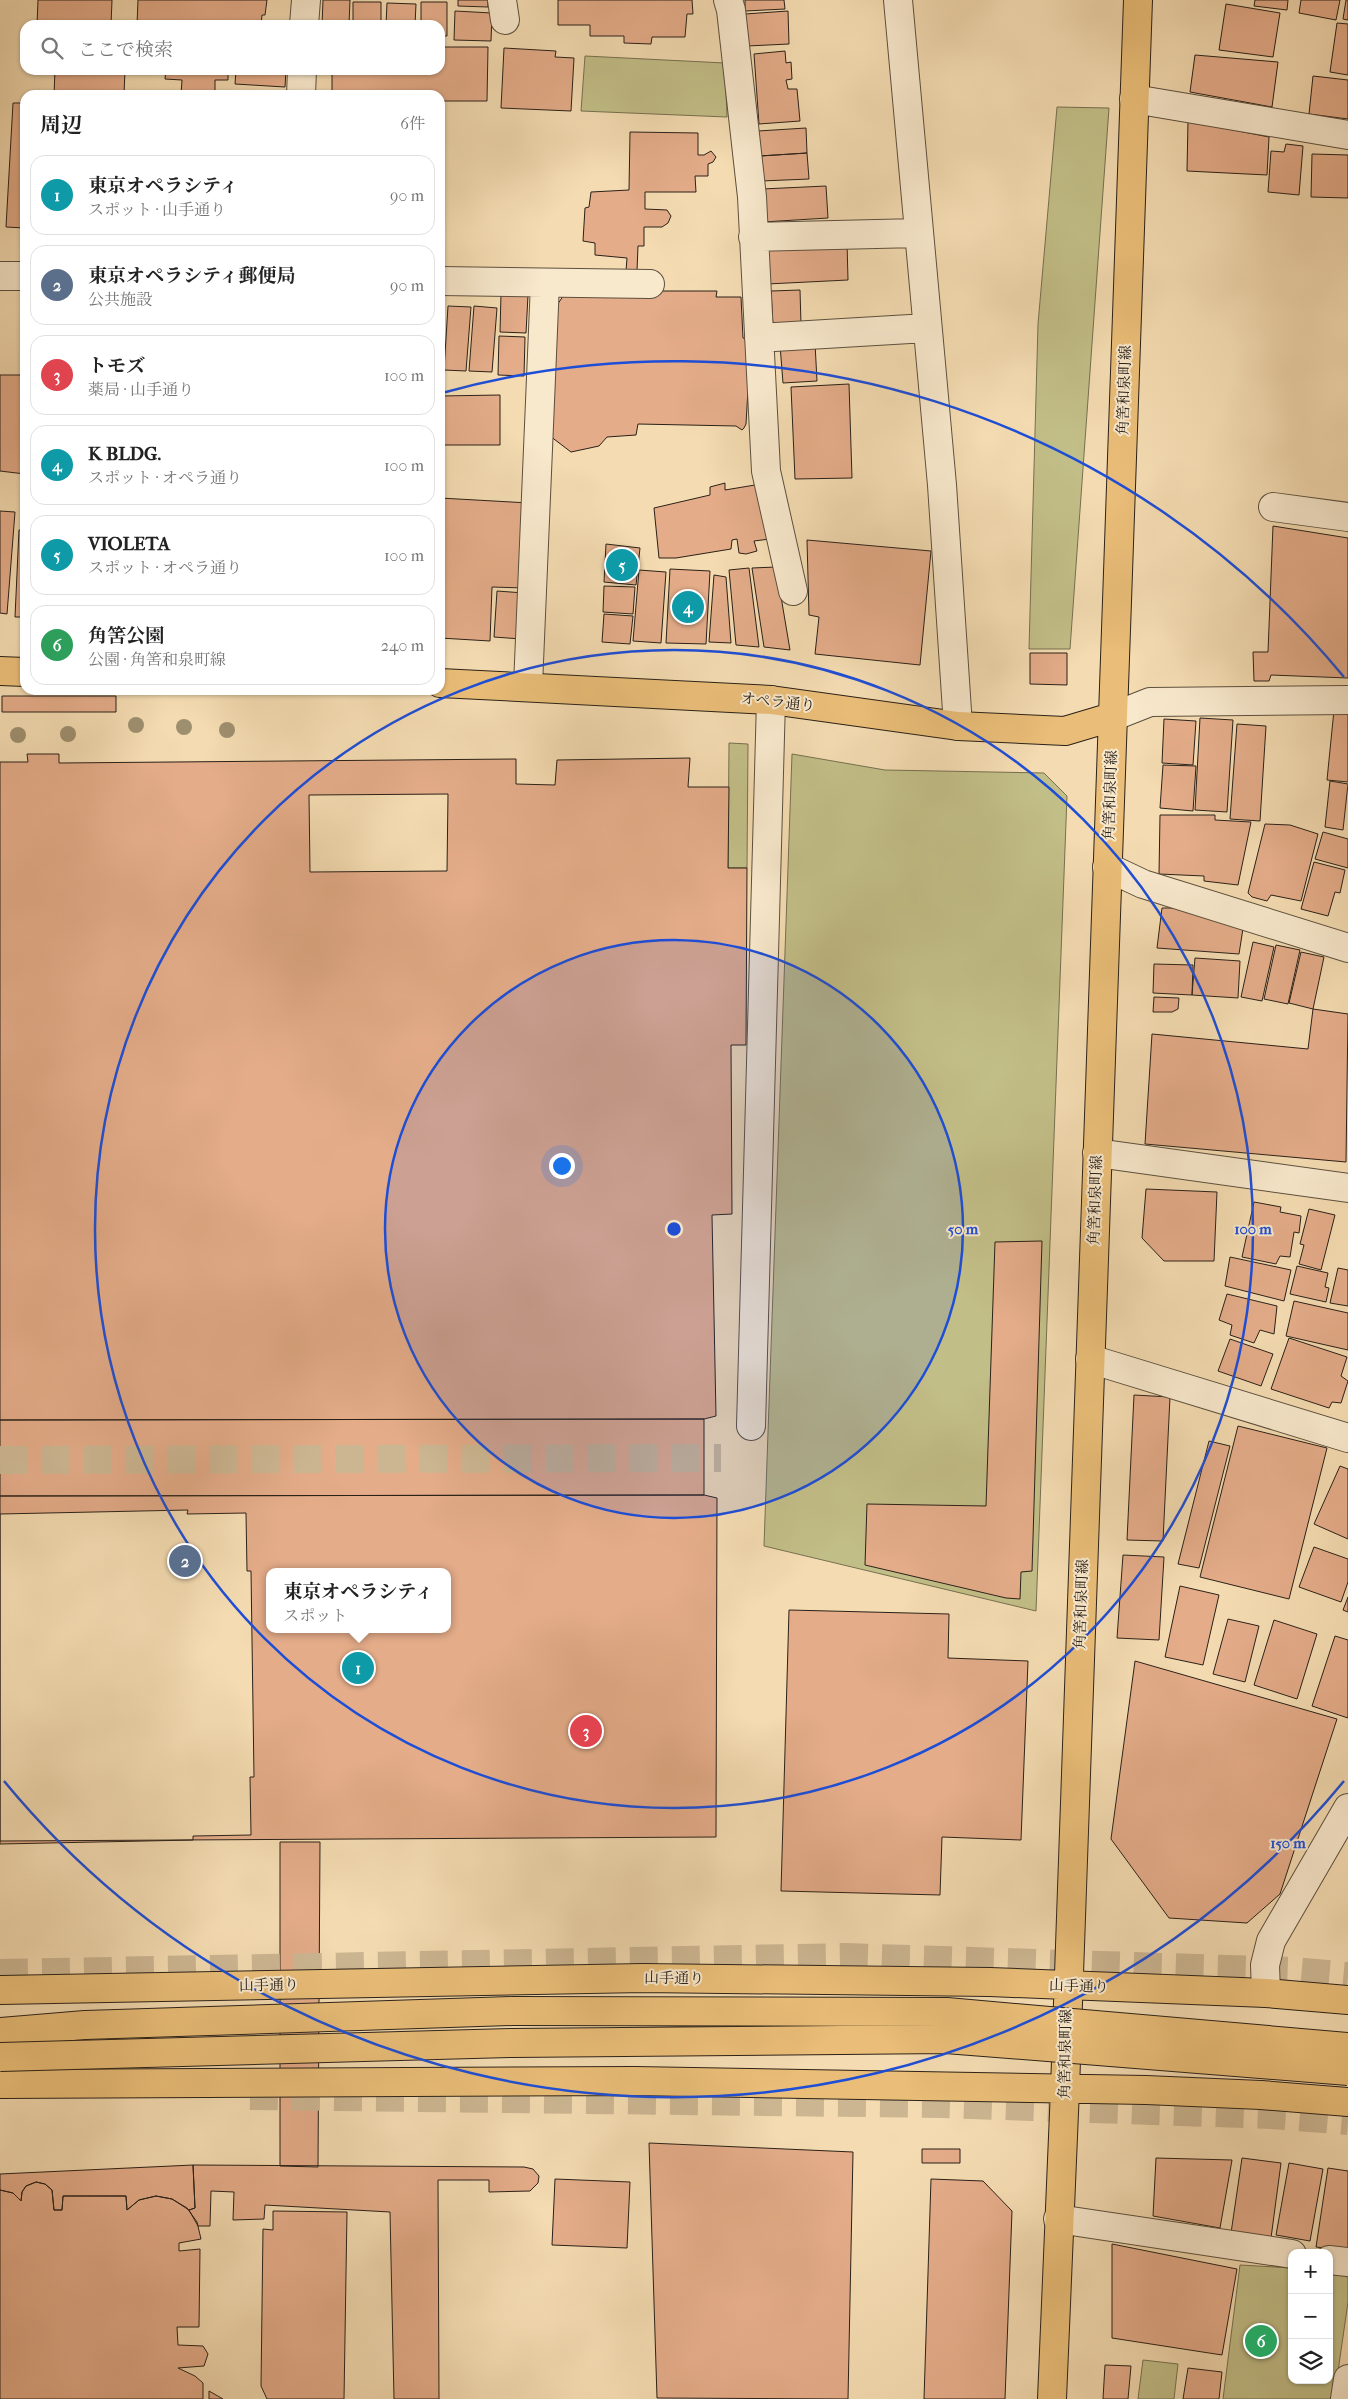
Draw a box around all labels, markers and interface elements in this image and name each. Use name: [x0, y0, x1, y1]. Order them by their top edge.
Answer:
search box: [20, 20, 445, 75]
icon: search: [38, 34, 66, 62]
text: ここで検索: [78, 39, 173, 61]
text: 周辺: [40, 113, 82, 137]
text: 6件: [400, 114, 425, 133]
text: 東京オペラシティ: [88, 175, 238, 197]
text: 1: [54, 186, 60, 205]
text: 90 m: [390, 186, 424, 205]
text: スポット · 山手通り: [88, 200, 226, 219]
text: 東京オペラシティ郵便局: [88, 265, 295, 287]
text: 2: [53, 276, 61, 295]
text: 90 m: [390, 276, 424, 295]
text: 公共施設: [88, 290, 152, 309]
street label: 角筈和泉町線: [1113, 345, 1135, 435]
text: トモズ: [88, 355, 145, 377]
text: 3: [54, 366, 60, 385]
text: 100 m: [384, 366, 424, 385]
text: 薬局 · 山手通り: [88, 380, 194, 399]
text: K BLDG.: [88, 443, 161, 465]
text: 4: [52, 456, 62, 475]
text: 100 m: [384, 456, 424, 475]
text: スポット · オペラ通り: [88, 468, 242, 487]
text: VIOLETA: [88, 533, 170, 555]
text: 5: [54, 546, 60, 565]
text: 100 m: [384, 546, 424, 565]
pin: 5: [606, 546, 638, 584]
text: スポット · オペラ通り: [88, 558, 242, 577]
pin: 4: [672, 588, 704, 626]
text: 角筈公園: [88, 625, 164, 647]
text: 6: [53, 636, 61, 655]
text: 240 m: [381, 636, 424, 655]
text: 公園 · 角筈和泉町線: [88, 650, 226, 669]
street label: オペラ通り: [740, 689, 816, 715]
street label: 角筈和泉町線: [1099, 750, 1121, 840]
your location: [549, 1153, 575, 1179]
street label: 角筈和泉町線: [1084, 1155, 1106, 1245]
centre of rings: [665, 1220, 683, 1238]
text: 50 m: [948, 1220, 979, 1238]
text: 100 m: [1234, 1220, 1272, 1238]
pin: 2: [169, 1542, 201, 1580]
street label: 角筈和泉町線: [1070, 1559, 1092, 1649]
popup: [266, 1568, 451, 1633]
text: 東京オペラシティ: [283, 1581, 434, 1603]
text: スポット: [283, 1606, 347, 1625]
pin: 1: [342, 1649, 374, 1687]
pin: 3: [570, 1712, 602, 1750]
text: 150 m: [1270, 1834, 1306, 1852]
street label: 山手通り: [644, 1968, 704, 1988]
street label: 山手通り: [239, 1975, 299, 1995]
street label: 山手通り: [1049, 1976, 1109, 1996]
street label: 角筈和泉町線: [1055, 2009, 1075, 2099]
map controls: [1288, 2249, 1333, 2384]
button: +: [1288, 2249, 1333, 2294]
button: −: [1288, 2294, 1333, 2339]
pin: 6: [1245, 2322, 1277, 2360]
button: layers: [1288, 2339, 1333, 2384]

